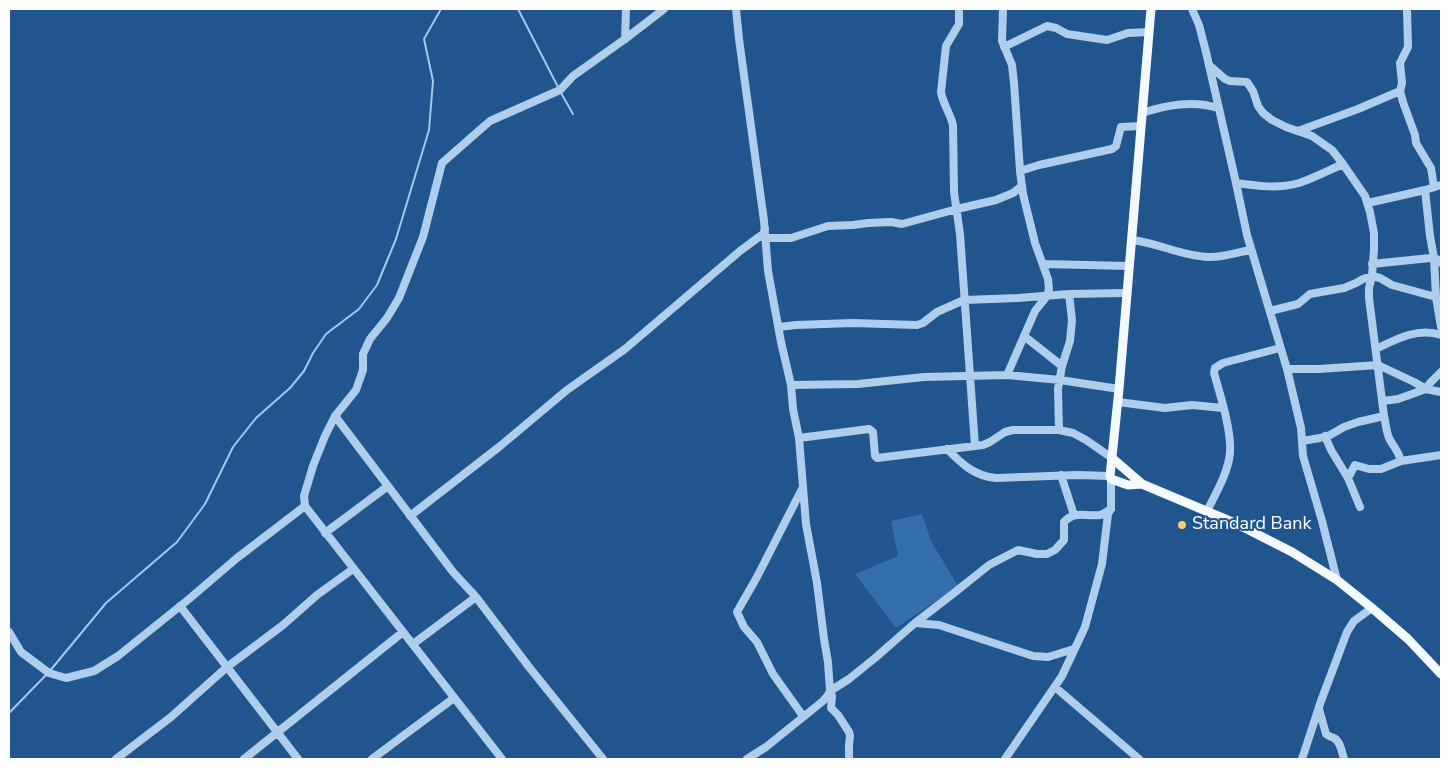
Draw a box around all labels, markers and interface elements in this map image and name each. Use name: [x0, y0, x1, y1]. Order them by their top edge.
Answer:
place label: Standard Bank: [1192, 514, 1312, 536]
marker: Standard Bank: [1176, 519, 1188, 531]

